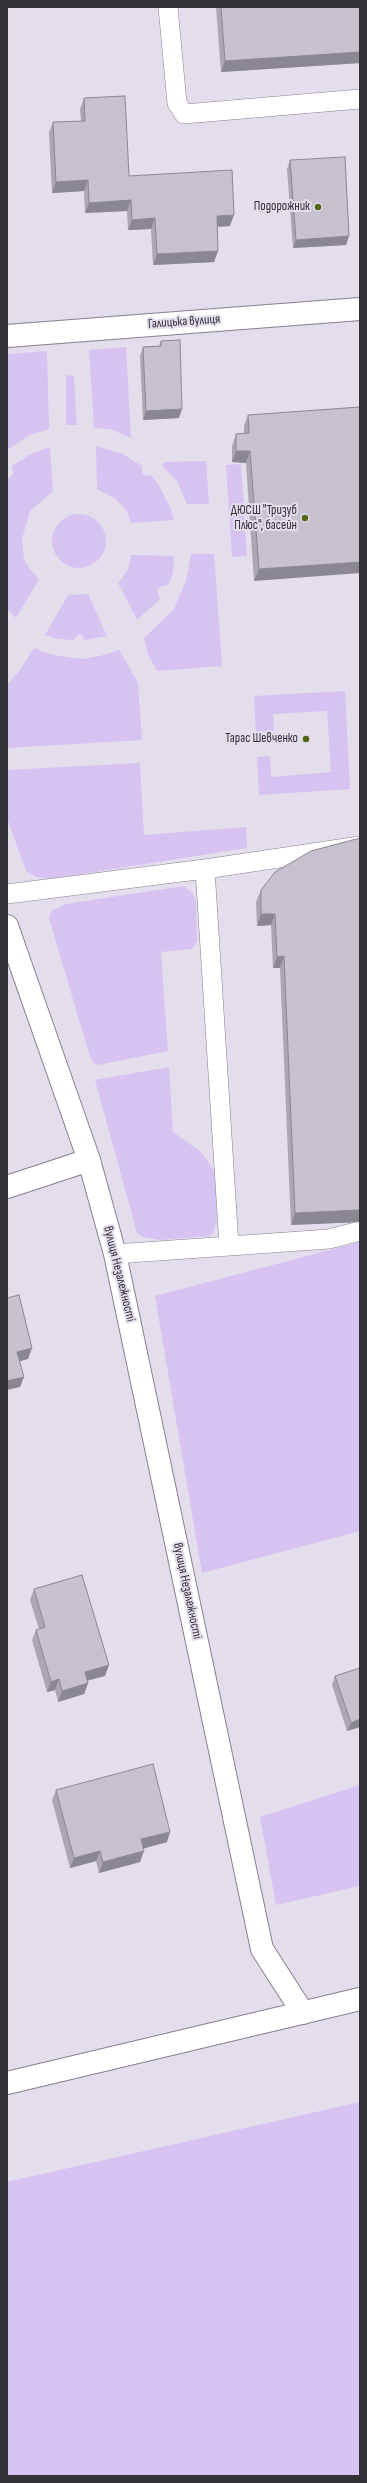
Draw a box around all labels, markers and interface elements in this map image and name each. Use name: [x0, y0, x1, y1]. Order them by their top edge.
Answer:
place label: Подорожник: [254, 199, 310, 215]
marker: Подорожник: [313, 202, 323, 212]
street label: Галицька вулиця: [147, 312, 221, 332]
place label: ДЮСШ "Тризуб Плюс", басейн: [231, 503, 297, 534]
marker: ДЮСШ "Тризуб Плюс", басейн: [300, 513, 310, 523]
place label: Тарас Шевченко: [225, 731, 298, 747]
marker: Тарас Шевченко: [301, 734, 311, 744]
street label: вулиця Незалежності: [100, 1225, 138, 1323]
street label: вулиця Незалежності: [169, 1541, 205, 1641]

